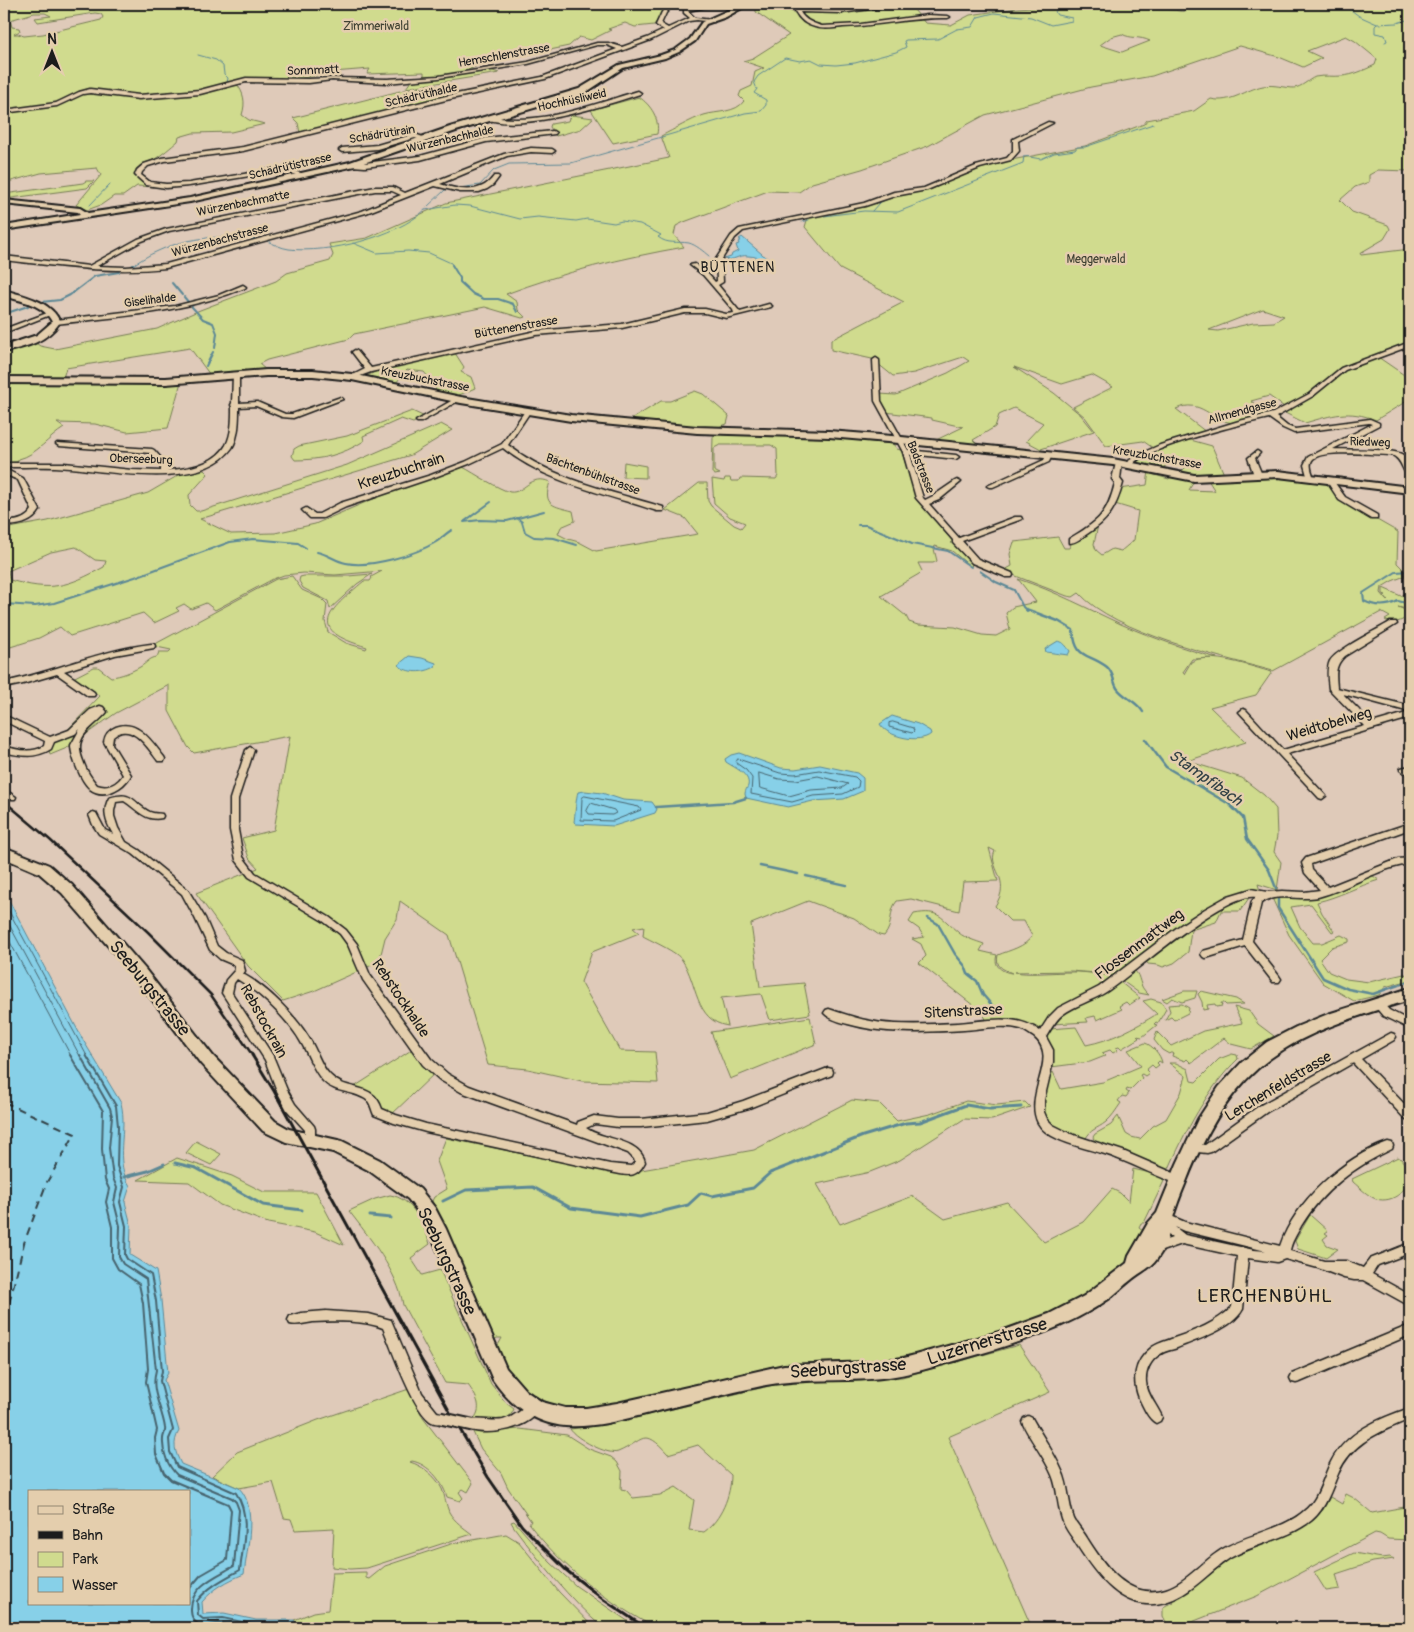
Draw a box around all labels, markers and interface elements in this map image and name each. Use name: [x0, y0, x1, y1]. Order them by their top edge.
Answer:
park label: Zimmeriwald: [343, 19, 409, 34]
north arrow: [28, 28, 78, 78]
text: N: [47, 31, 57, 48]
street label: Hemschlenstrasse: [457, 40, 551, 71]
street label: Sonnmatt: [287, 62, 340, 79]
street label: Schädrütihalde: [383, 80, 459, 111]
street label: Hochhüsliweid: [536, 86, 608, 115]
street label: Schädrütirain: [348, 122, 416, 147]
street label: Würzenbachhalde: [405, 122, 495, 157]
street label: Schädrütistrasse: [247, 150, 333, 183]
street label: Würzenbachmatte: [195, 187, 291, 220]
street label: Würzenbachstrasse: [170, 220, 270, 261]
park label: Meggerwald: [1066, 252, 1126, 267]
district label: BÜTTENEN: [700, 259, 776, 276]
street label: Giselihalde: [123, 290, 177, 311]
street label: Büttenenstrasse: [473, 313, 559, 342]
street label: Kreuzbuchstrasse: [379, 364, 471, 395]
street label: Allmendgasse: [1206, 395, 1278, 428]
street label: Riedweg: [1349, 434, 1391, 451]
street label: Badstrasse: [903, 439, 938, 496]
street label: Kreuzbuchstrasse: [1111, 442, 1203, 473]
street label: Kreuzbuchrain: [356, 449, 447, 494]
street label: Oberseeburg: [109, 451, 173, 468]
street label: Bächtenbühlstrasse: [544, 451, 642, 498]
street label: Weidtobelweg: [1284, 703, 1374, 746]
water label: Stampfibach: [1165, 745, 1247, 811]
street label: Flossenmattweg: [1091, 905, 1188, 984]
street label: Seeburgstrasse: [104, 936, 195, 1041]
street label: Rebstockhalde: [367, 955, 434, 1042]
street label: Rebstockrain: [236, 981, 292, 1061]
street label: Sitenstrasse: [923, 1000, 1003, 1023]
street label: Lerchenfeldstrasse: [1222, 1047, 1335, 1126]
street label: Seeburgstrasse: [411, 1203, 482, 1319]
district label: LERCHENBÜHL: [1197, 1284, 1333, 1308]
street label: Luzernerstrasse: [924, 1312, 1050, 1371]
street label: Seeburgstrasse: [789, 1353, 907, 1384]
legend: [28, 1490, 190, 1604]
text: Straße: [72, 1500, 115, 1519]
text: Bahn: [72, 1526, 103, 1545]
text: Park: [72, 1550, 99, 1569]
text: Wasser: [72, 1576, 119, 1595]

